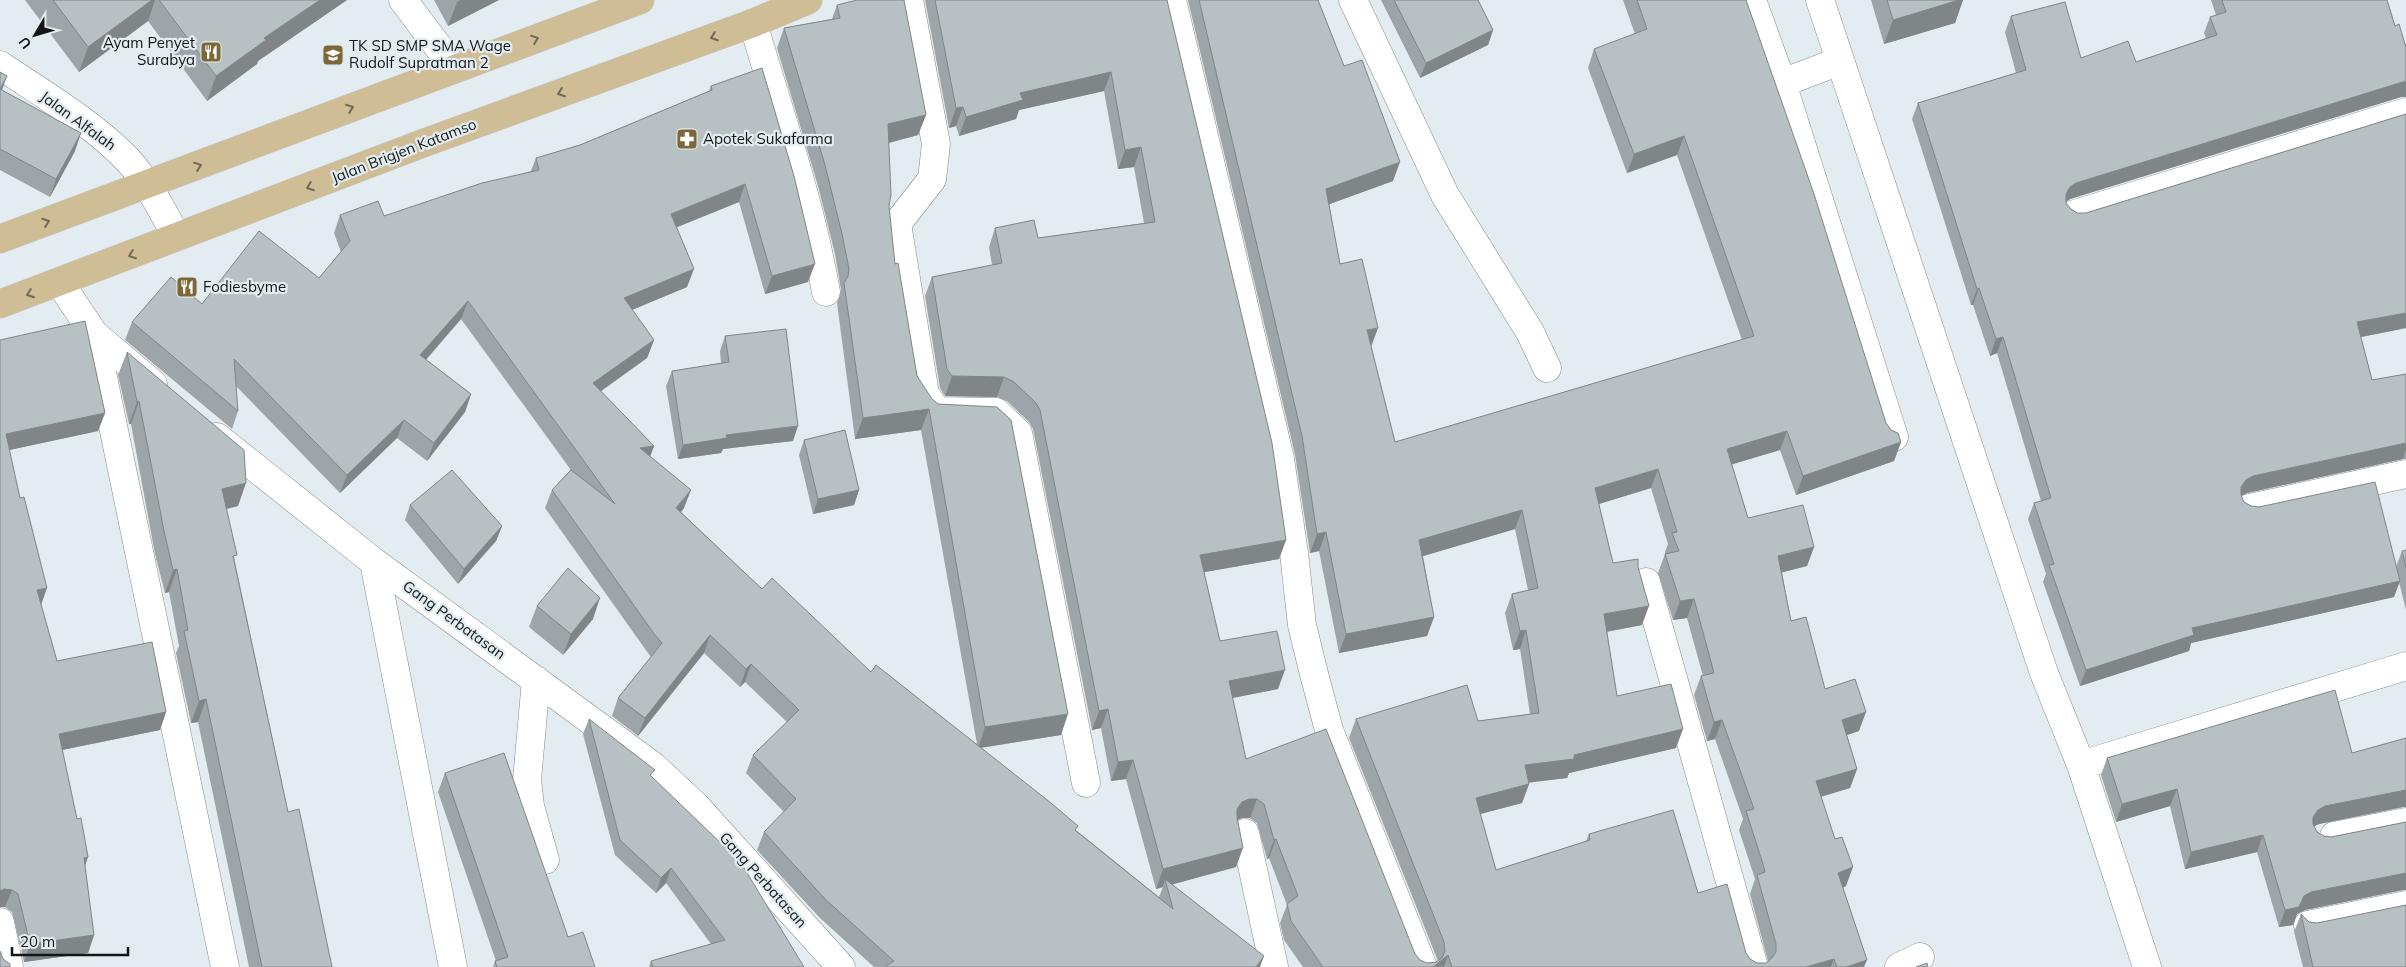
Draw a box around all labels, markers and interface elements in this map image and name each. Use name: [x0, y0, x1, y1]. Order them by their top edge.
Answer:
north arrow: [10, 10, 60, 60]
one-way arrow: [710, 31, 718, 41]
text: U: [14, 33, 35, 53]
place label: Ayam Penyet Surabya: [103, 33, 195, 69]
one-way arrow: [530, 35, 539, 45]
place label: TK SD SMP SMA Wage Rudolf Supratman 2: [349, 36, 511, 72]
restaurant icon: Ayam Penyet Surabya: [199, 40, 223, 64]
school or university icon: TK SD SMP SMA Wage Rudolf Supratman 2: [321, 43, 345, 67]
street label: Jalan Alfalah: [37, 87, 120, 154]
one-way arrow: [557, 87, 566, 97]
one-way arrow: [345, 104, 354, 115]
street label: Jalan Brigjen Katamso: [329, 114, 479, 187]
pharmacy icon: Apotek Sukafarma: [675, 127, 699, 151]
place label: Apotek Sukafarma: [703, 129, 833, 148]
one-way arrow: [193, 162, 202, 172]
one-way arrow: [306, 180, 315, 191]
one-way arrow: [41, 218, 50, 228]
one-way arrow: [128, 249, 136, 259]
restaurant icon: Fodiesbyme: [175, 275, 199, 299]
place label: Fodiesbyme: [203, 277, 286, 296]
one-way arrow: [26, 288, 35, 298]
street label: Gang Perbatasan: [399, 576, 509, 663]
street label: Gang Perbatasan: [715, 828, 811, 931]
scale bar: [12, 924, 129, 956]
text: 20 m: [20, 932, 55, 951]

